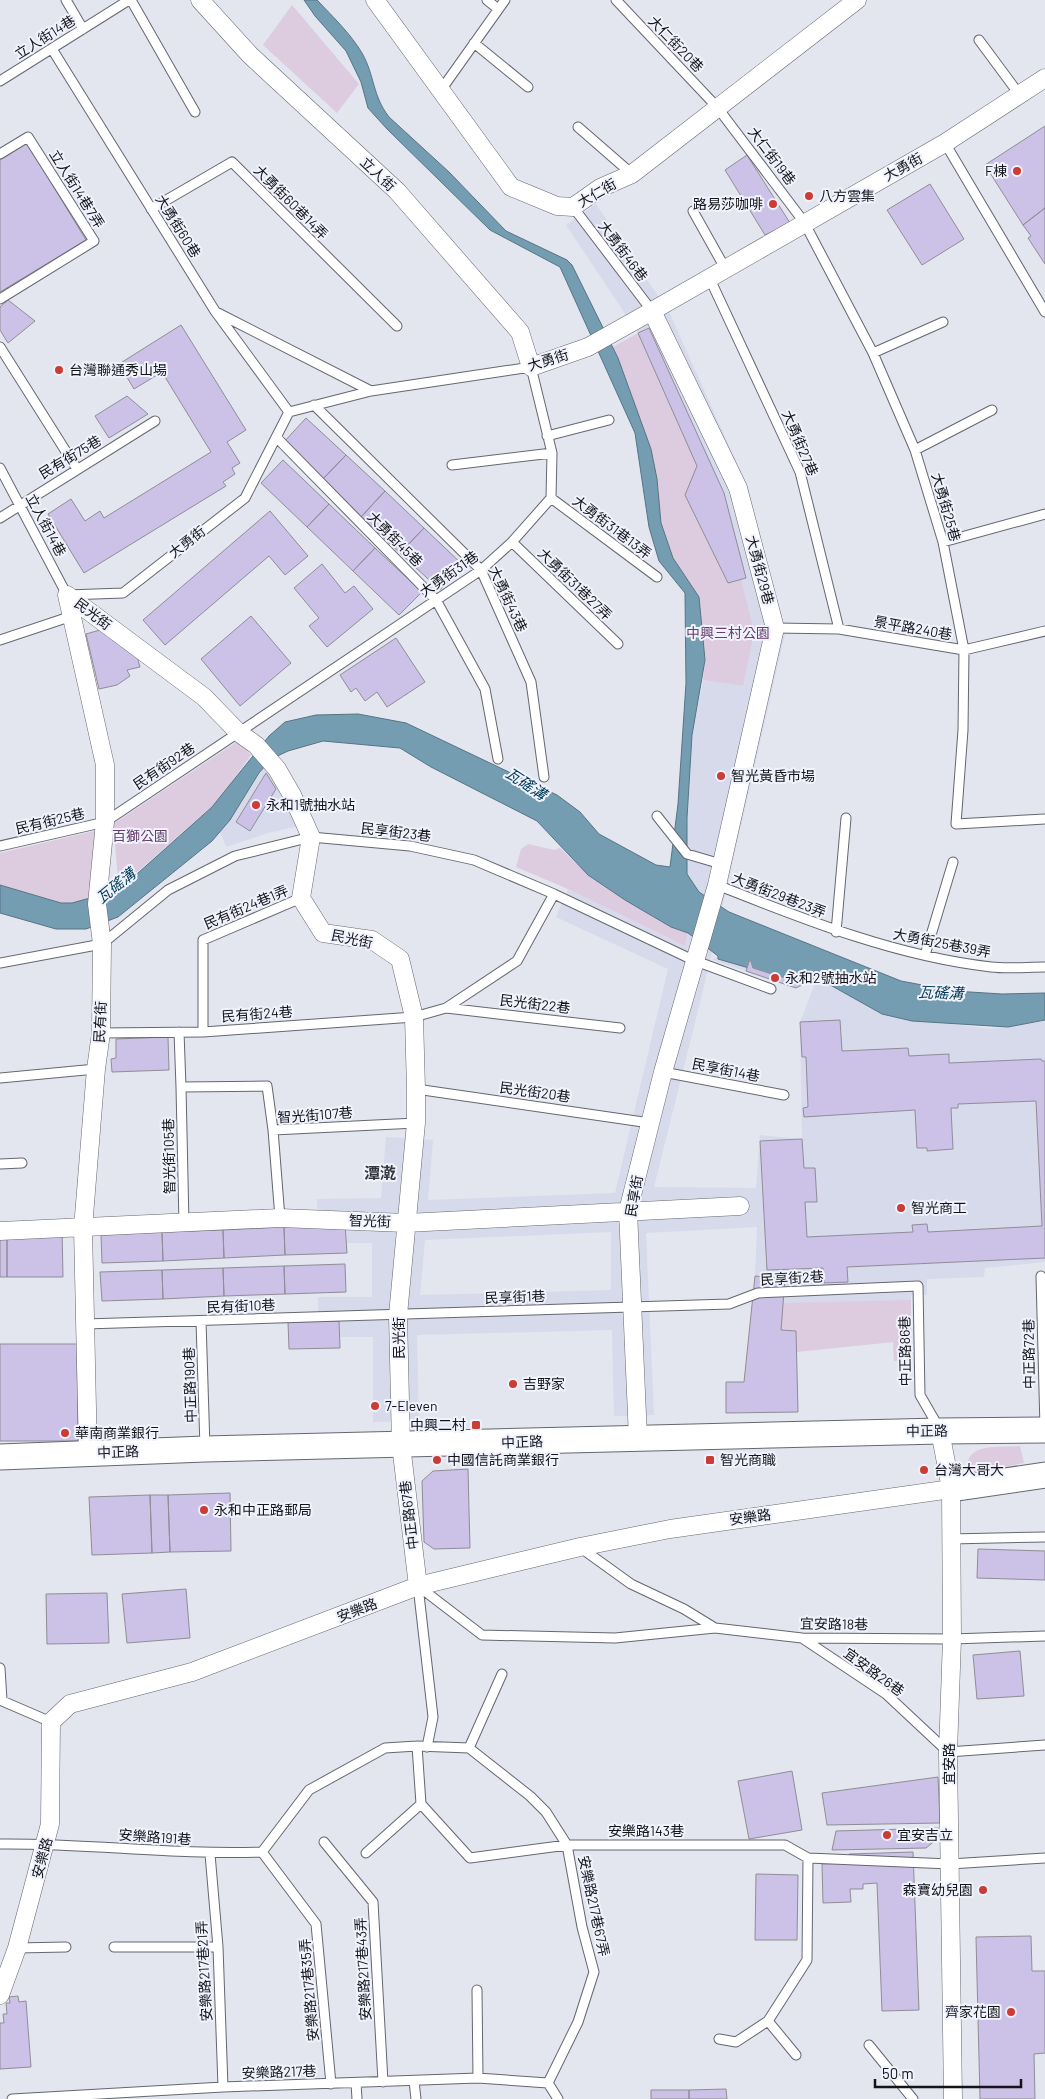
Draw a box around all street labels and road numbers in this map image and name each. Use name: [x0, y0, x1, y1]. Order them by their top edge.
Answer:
street label: 立人街14巷: [11, 11, 78, 62]
street label: 大仁街20巷: [645, 12, 707, 75]
street label: 大仁街19巷: [745, 123, 800, 188]
street label: 立人街14巷7弄: [47, 146, 108, 231]
street label: 大勇街: [880, 149, 925, 184]
street label: 立人街: [357, 153, 399, 194]
street label: 大勇街60巷14弄: [251, 161, 332, 242]
street label: 大仁街: [574, 175, 619, 210]
street label: 大勇街60巷: [152, 191, 204, 260]
street label: 大勇街46巷: [595, 217, 652, 284]
street label: 大勇街: [525, 345, 570, 374]
street label: 大勇街27巷: [779, 407, 822, 478]
street label: 民有街75巷: [35, 431, 104, 482]
street label: 大勇街25巷: [929, 471, 964, 543]
street label: 立人街14巷: [23, 490, 70, 559]
street label: 大勇街31巷13弄: [570, 491, 655, 562]
street label: 大勇街45巷: [364, 508, 426, 570]
street label: 大勇街: [165, 522, 208, 561]
street label: 大勇街29巷: [743, 533, 778, 606]
street label: 大勇街31巷27弄: [535, 544, 616, 623]
street label: 大勇街31巷: [416, 547, 481, 600]
street label: 大勇街43巷: [486, 563, 531, 635]
street label: 民光街: [71, 594, 115, 633]
street label: 景平路240巷: [873, 612, 954, 643]
street label: 民有街92巷: [130, 739, 198, 792]
street label: 民有街25巷: [14, 804, 86, 837]
street label: 民享街23巷: [360, 819, 432, 844]
street label: 大勇街29巷23弄: [730, 869, 829, 920]
street label: 民有街24巷1弄: [201, 881, 291, 932]
street label: 大勇街25巷39弄: [892, 925, 992, 960]
street label: 民光街: [330, 926, 374, 951]
street label: 民光街22巷: [499, 991, 571, 1016]
street label: 民有街: [90, 1001, 109, 1043]
street label: 民有街24巷: [221, 1003, 293, 1024]
street label: 民享街14巷: [691, 1055, 761, 1084]
street label: 民光街20巷: [499, 1078, 572, 1105]
street label: 智光街107巷: [277, 1103, 353, 1126]
street label: 智光街105巷: [159, 1118, 178, 1194]
street label: 民享街: [621, 1174, 646, 1218]
street label: 智光街: [349, 1211, 391, 1230]
street label: 民享街2巷: [760, 1267, 824, 1288]
street label: 民享街1巷: [484, 1287, 546, 1306]
street label: 民有街10巷: [206, 1296, 276, 1315]
street label: 中正路86巷: [895, 1316, 914, 1386]
street label: 民光街: [390, 1317, 407, 1359]
street label: 中正路72巷: [1019, 1319, 1038, 1389]
street label: 中正路190巷: [180, 1347, 199, 1423]
street label: 中正路: [906, 1422, 948, 1439]
street label: 中正路: [501, 1432, 543, 1451]
street label: 中正路: [97, 1442, 139, 1461]
street label: 中正路67巷: [396, 1479, 421, 1551]
street label: 安樂路: [728, 1505, 772, 1528]
street label: 安樂路: [334, 1594, 379, 1625]
street label: 宜安路18巷: [800, 1614, 868, 1633]
street label: 宜安路26巷: [841, 1644, 908, 1699]
street label: 宜安路: [940, 1743, 957, 1785]
street label: 安樂路143巷: [608, 1822, 684, 1839]
street label: 安樂路191巷: [118, 1825, 192, 1848]
street label: 安樂路: [28, 1835, 55, 1880]
street label: 安樂路217巷67弄: [576, 1854, 613, 1958]
street label: 安樂路217巷43弄: [351, 1917, 374, 2021]
street label: 安樂路217巷21弄: [192, 1920, 215, 2022]
street label: 安樂路217巷35弄: [296, 1938, 321, 2042]
street label: 安樂路217巷: [241, 2062, 317, 2081]

